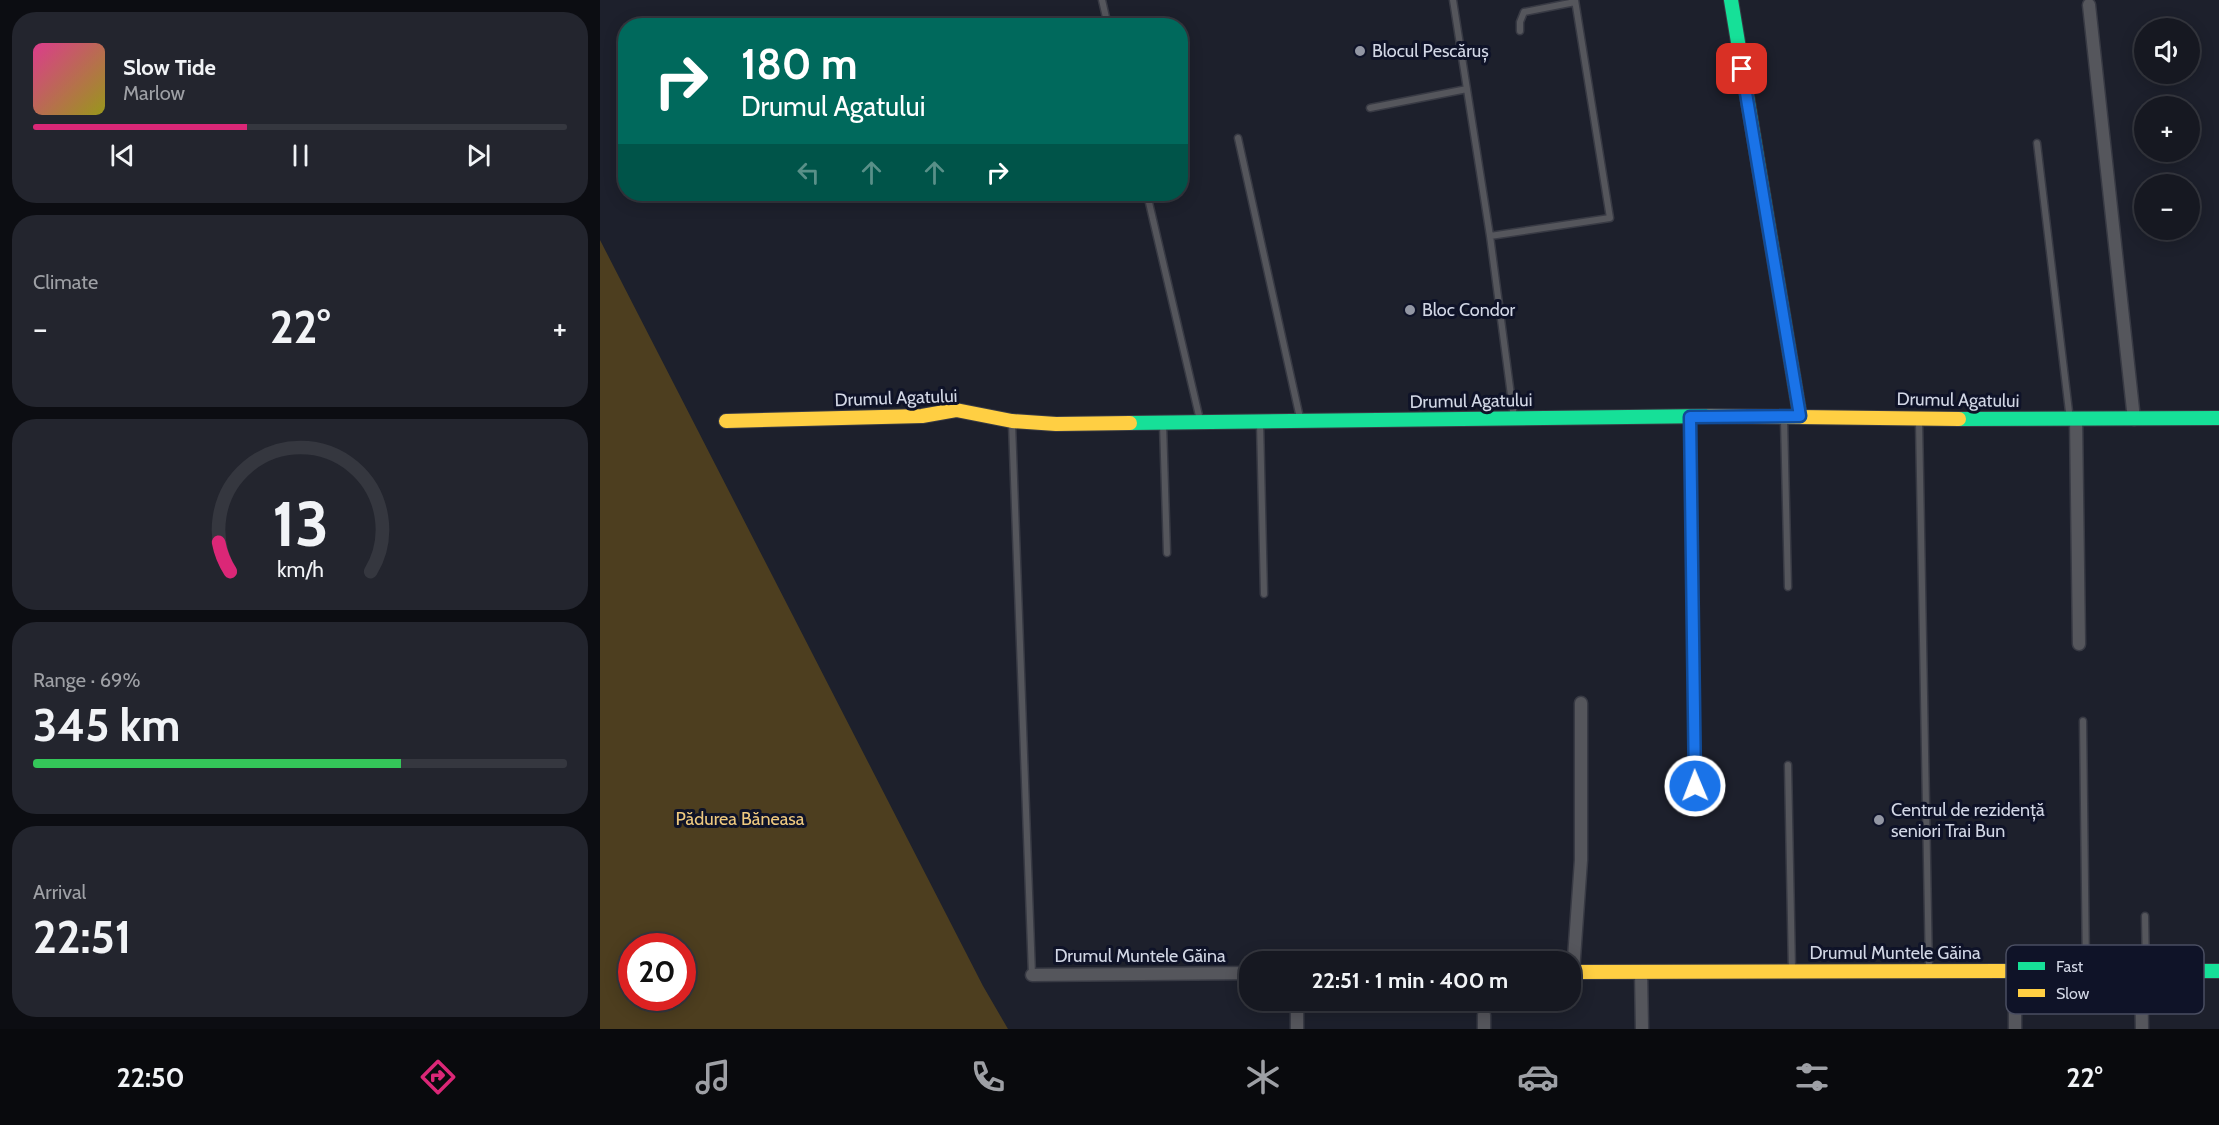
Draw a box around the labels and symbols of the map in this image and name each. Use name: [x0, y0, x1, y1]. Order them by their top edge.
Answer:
place label: Blocul Pescăruș: [1372, 40, 1489, 63]
pin: [1716, 43, 1767, 94]
marker: Blocul Pescăruș: [1353, 44, 1367, 58]
place label: Bloc Condor: [1422, 299, 1516, 321]
marker: Bloc Condor: [1403, 303, 1417, 317]
street label: Drumul Agatului: [834, 385, 958, 411]
street label: Drumul Agatului: [1896, 388, 2020, 412]
street label: Drumul Agatului: [1409, 389, 1533, 413]
position arrow: [1663, 754, 1727, 818]
place label: Centrul de rezidență seniori Trai Bun: [1891, 799, 2045, 842]
park label: Pădurea Băneasa: [676, 808, 805, 830]
marker: Centrul de rezidență seniori Trai Bun: [1872, 813, 1886, 827]
speed limit sign: 20: [618, 933, 696, 1011]
street label: Drumul Muntele Găina: [1809, 942, 1981, 964]
street label: Drumul Muntele Găina: [1054, 945, 1226, 967]
legend: [2006, 945, 2204, 1014]
text: Fast: [2056, 957, 2084, 976]
text: Slow: [2056, 984, 2090, 1003]

